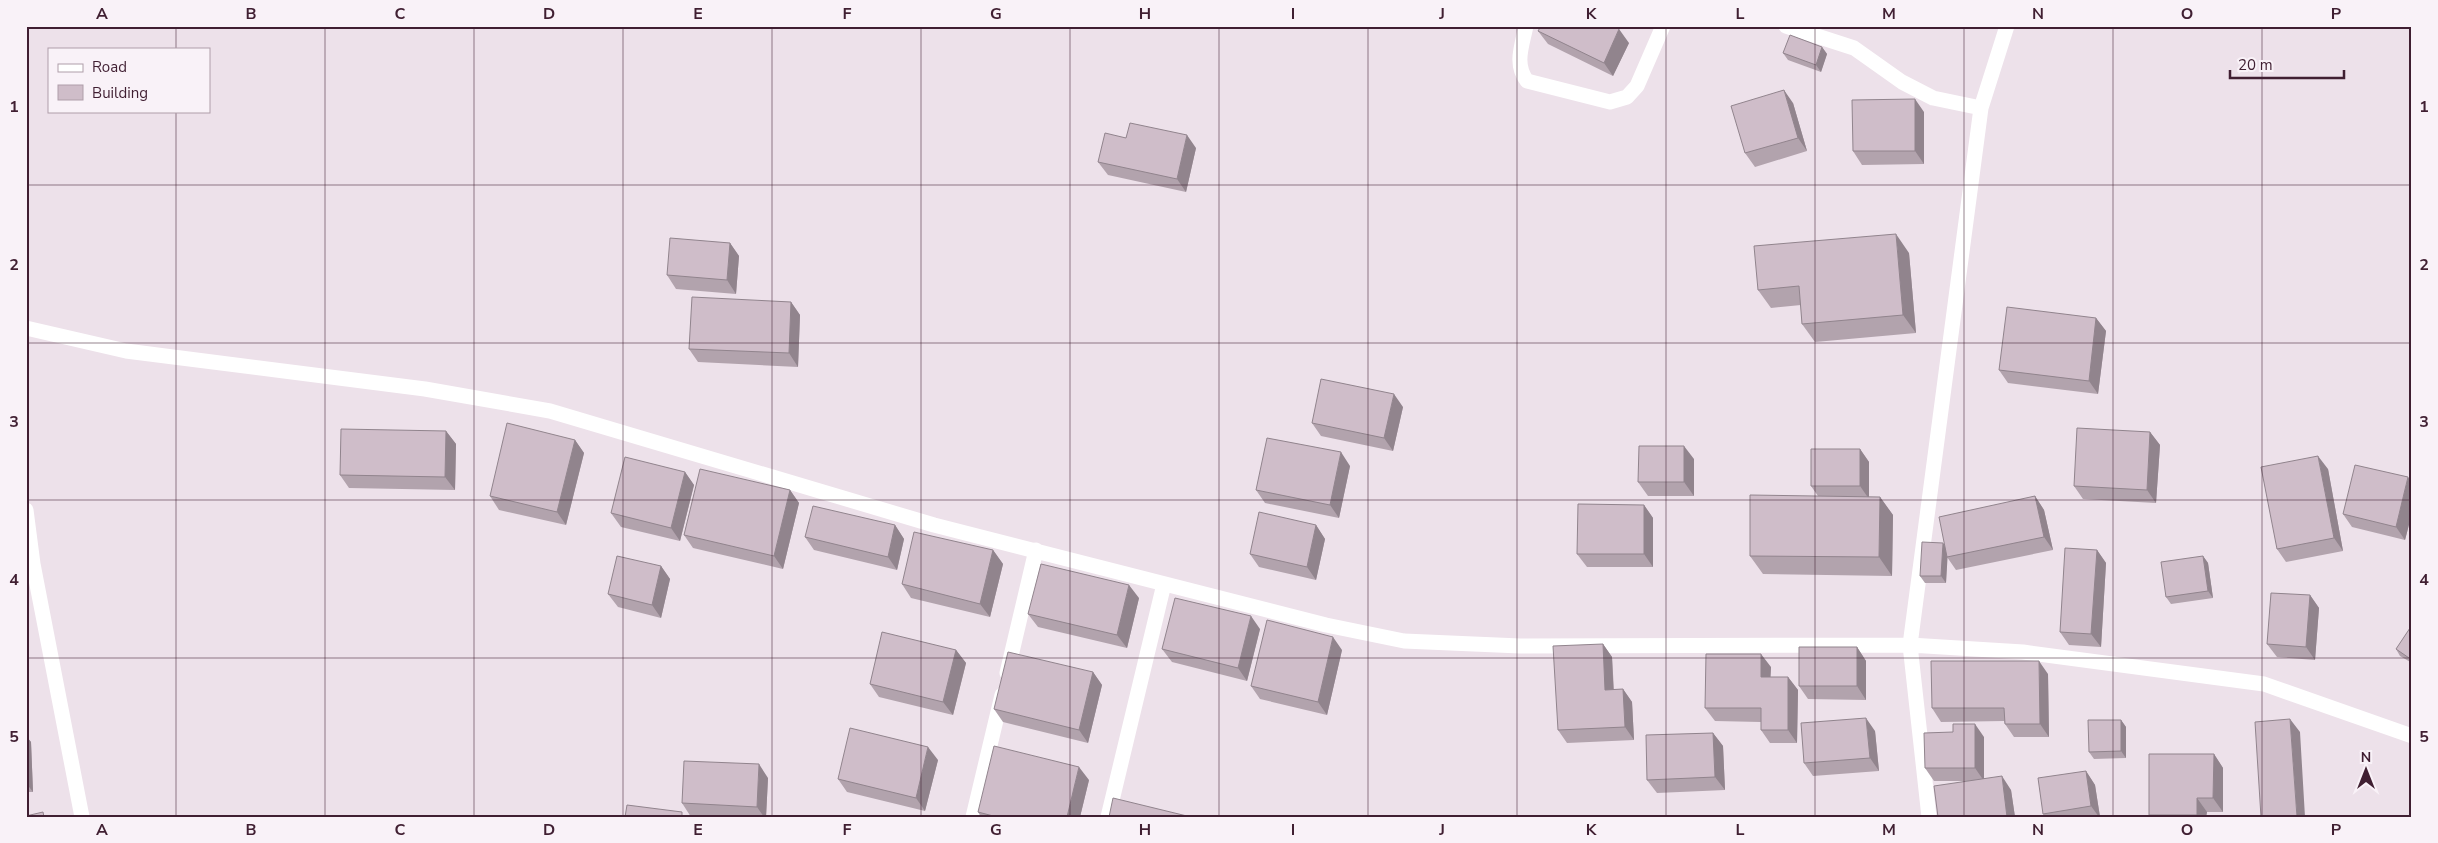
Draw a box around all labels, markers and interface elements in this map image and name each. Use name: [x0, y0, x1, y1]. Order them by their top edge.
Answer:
text: A: [96, 3, 108, 25]
text: B: [245, 3, 257, 25]
text: C: [395, 3, 406, 25]
text: D: [543, 3, 555, 25]
text: E: [693, 3, 703, 25]
text: F: [843, 3, 852, 25]
text: G: [990, 3, 1002, 25]
text: H: [1139, 3, 1151, 25]
text: I: [1291, 3, 1295, 25]
text: J: [1438, 3, 1445, 25]
text: K: [1586, 3, 1598, 25]
text: L: [1736, 3, 1745, 25]
text: M: [1882, 3, 1896, 25]
text: N: [2032, 3, 2044, 25]
text: O: [2181, 3, 2193, 25]
text: P: [2331, 3, 2341, 25]
legend: [48, 48, 210, 112]
scale bar: [2230, 48, 2344, 80]
text: 20 m: [2238, 55, 2273, 75]
text: Road: [92, 57, 127, 77]
text: Building: [92, 83, 148, 103]
text: 1: [9, 96, 19, 118]
text: 1: [2419, 96, 2429, 118]
text: 2: [9, 254, 19, 276]
text: 2: [2419, 254, 2429, 276]
text: 3: [9, 411, 19, 433]
text: 3: [2419, 411, 2429, 433]
text: 4: [9, 569, 19, 591]
text: 4: [2419, 569, 2429, 591]
text: 5: [9, 726, 19, 748]
text: 5: [2419, 726, 2429, 748]
north arrow: [2340, 746, 2390, 796]
text: N: [2361, 748, 2371, 767]
text: A: [96, 819, 108, 841]
text: B: [245, 819, 257, 841]
text: C: [395, 819, 406, 841]
text: D: [543, 819, 555, 841]
text: E: [693, 819, 703, 841]
text: F: [843, 819, 852, 841]
text: G: [990, 819, 1002, 841]
text: H: [1139, 819, 1151, 841]
text: I: [1291, 819, 1295, 841]
text: J: [1438, 819, 1445, 841]
text: K: [1586, 819, 1598, 841]
text: L: [1736, 819, 1745, 841]
text: M: [1882, 819, 1896, 841]
text: N: [2032, 819, 2044, 841]
text: O: [2181, 819, 2193, 841]
text: P: [2331, 819, 2341, 841]

